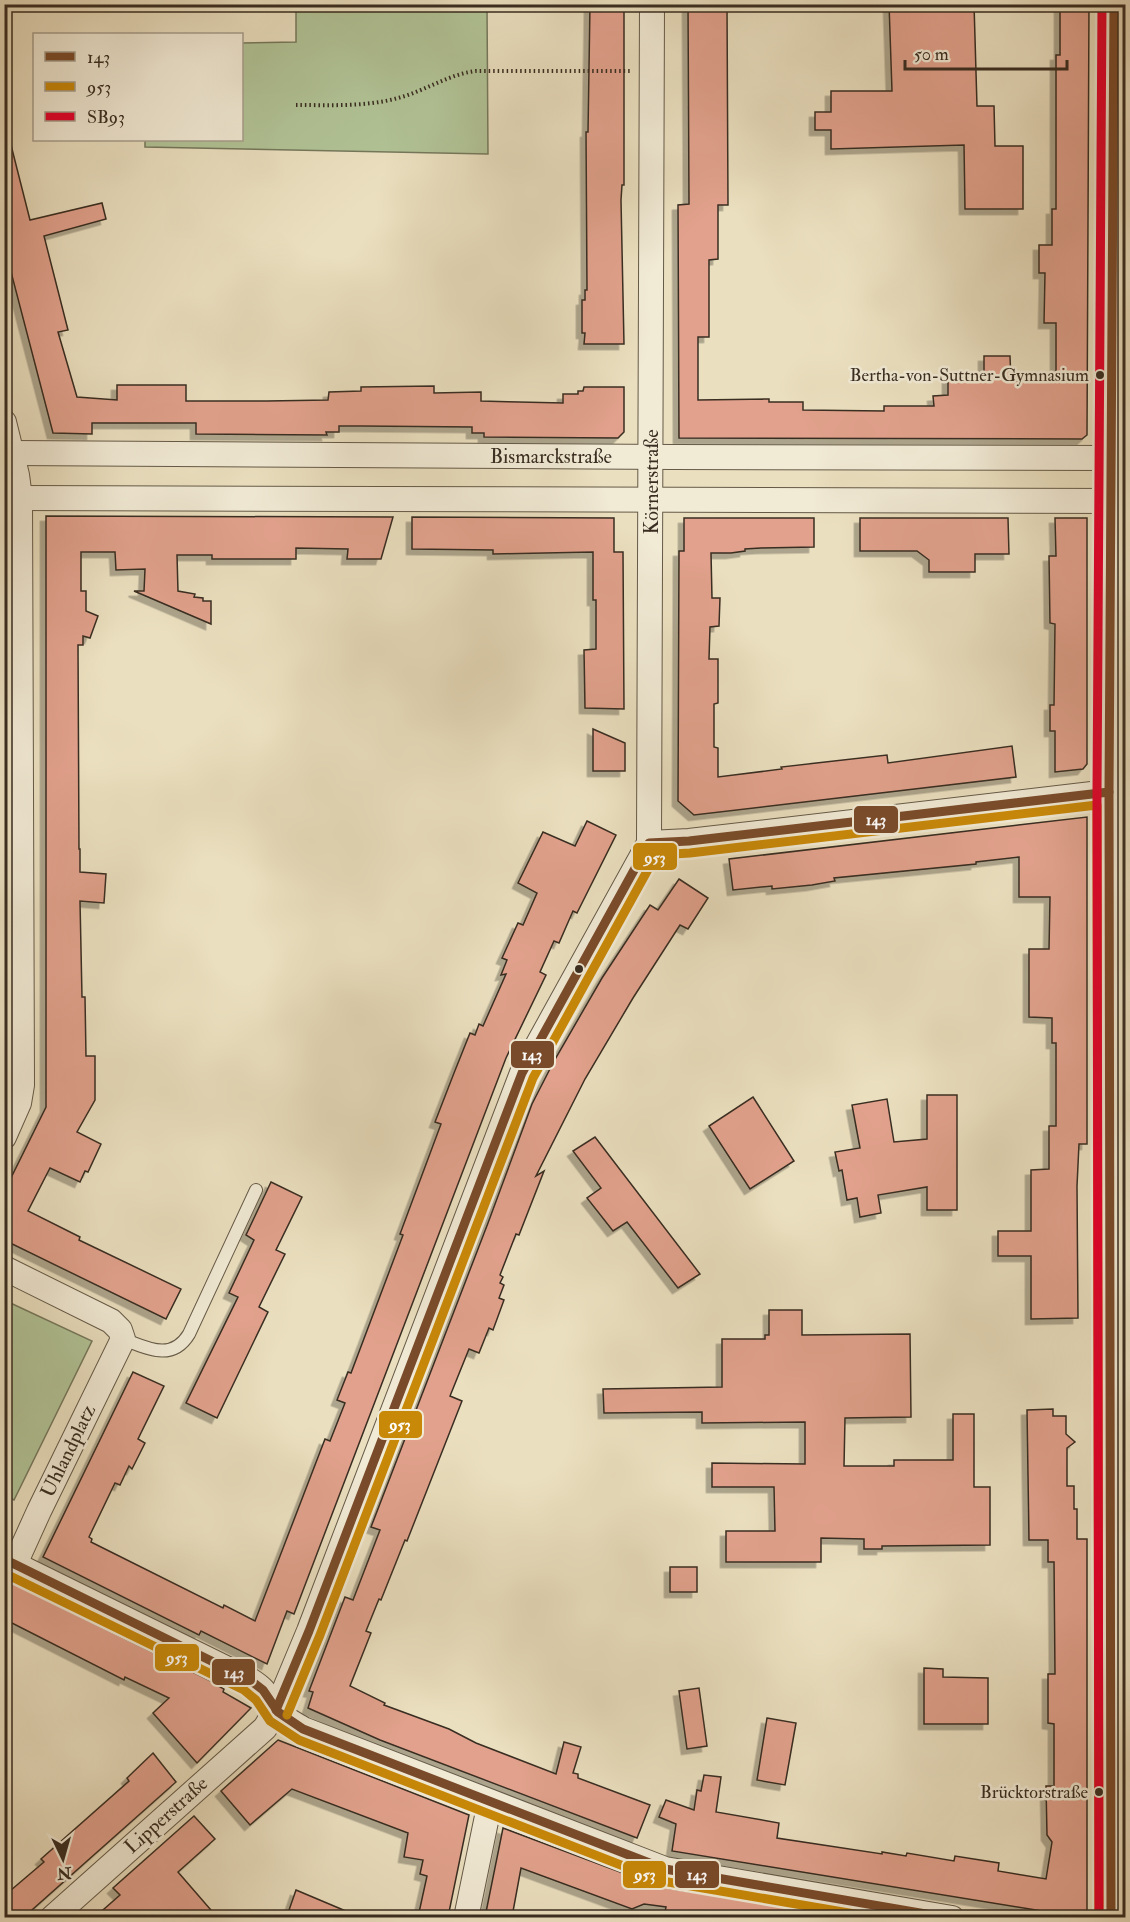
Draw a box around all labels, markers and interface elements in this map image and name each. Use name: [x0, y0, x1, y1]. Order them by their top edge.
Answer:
legend: [33, 33, 243, 141]
scale bar: [905, 33, 1067, 71]
text: 50 m: [914, 43, 949, 66]
text: 143: [87, 46, 110, 69]
text: 953: [85, 76, 111, 99]
text: SB93: [87, 106, 125, 129]
place label: Bertha-von-Suttner-Gymnasium: [850, 364, 1089, 387]
marker: Bertha-von-Suttner-Gymnasium: [1094, 369, 1106, 381]
street label: Körnerstraße: [639, 430, 664, 535]
street label: Bismarckstraße: [490, 444, 612, 469]
line badge: 143: [853, 805, 899, 834]
text: 143: [866, 810, 886, 830]
line badge: 953: [632, 842, 678, 871]
text: 953: [642, 848, 666, 868]
unlabelled marker: [573, 963, 585, 975]
line badge: 143: [510, 1040, 555, 1069]
text: 143: [522, 1045, 542, 1065]
street label: Uhlandplatz: [35, 1400, 102, 1502]
line badge: 953: [378, 1410, 423, 1439]
text: 953: [387, 1415, 411, 1435]
line badge: 953: [154, 1643, 200, 1672]
text: 953: [164, 1648, 188, 1668]
line badge: 143: [211, 1658, 256, 1686]
text: 143: [224, 1663, 244, 1683]
street label: Lipperstraße: [119, 1771, 214, 1860]
place label: Brücktorstraße: [980, 1781, 1088, 1804]
marker: Brücktorstraße: [1093, 1786, 1105, 1798]
north arrow: [33, 1829, 93, 1889]
line badge: 953: [622, 1860, 667, 1889]
line badge: 143: [674, 1860, 720, 1889]
text: N: [56, 1862, 73, 1884]
text: 953: [632, 1865, 656, 1885]
text: 143: [687, 1865, 707, 1885]

